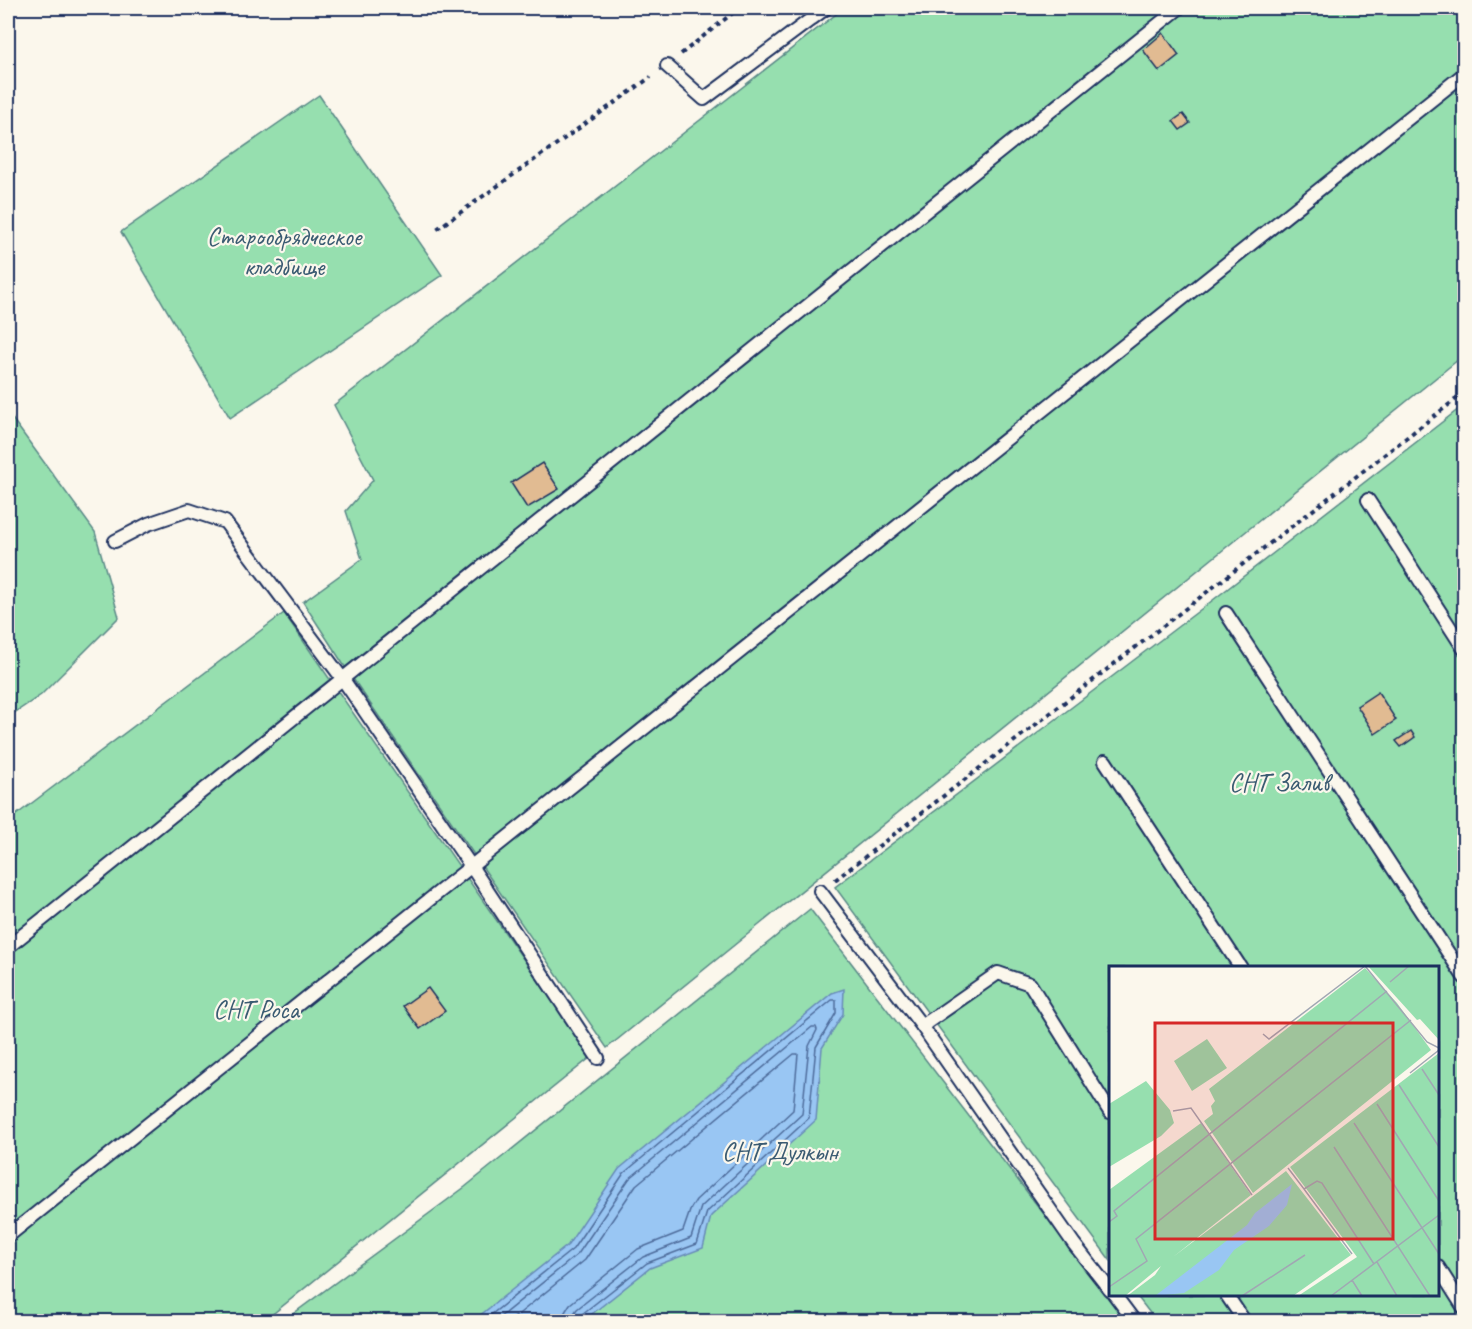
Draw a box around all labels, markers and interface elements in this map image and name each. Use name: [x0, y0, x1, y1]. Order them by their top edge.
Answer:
park label: Старообрядческое кладбище: [207, 220, 364, 283]
park label: СНТ Залив: [1229, 766, 1333, 799]
inset map: [1109, 966, 1439, 1296]
park label: СНТ Роса: [213, 993, 300, 1026]
park label: СНТ Дулкын: [722, 1135, 839, 1168]

